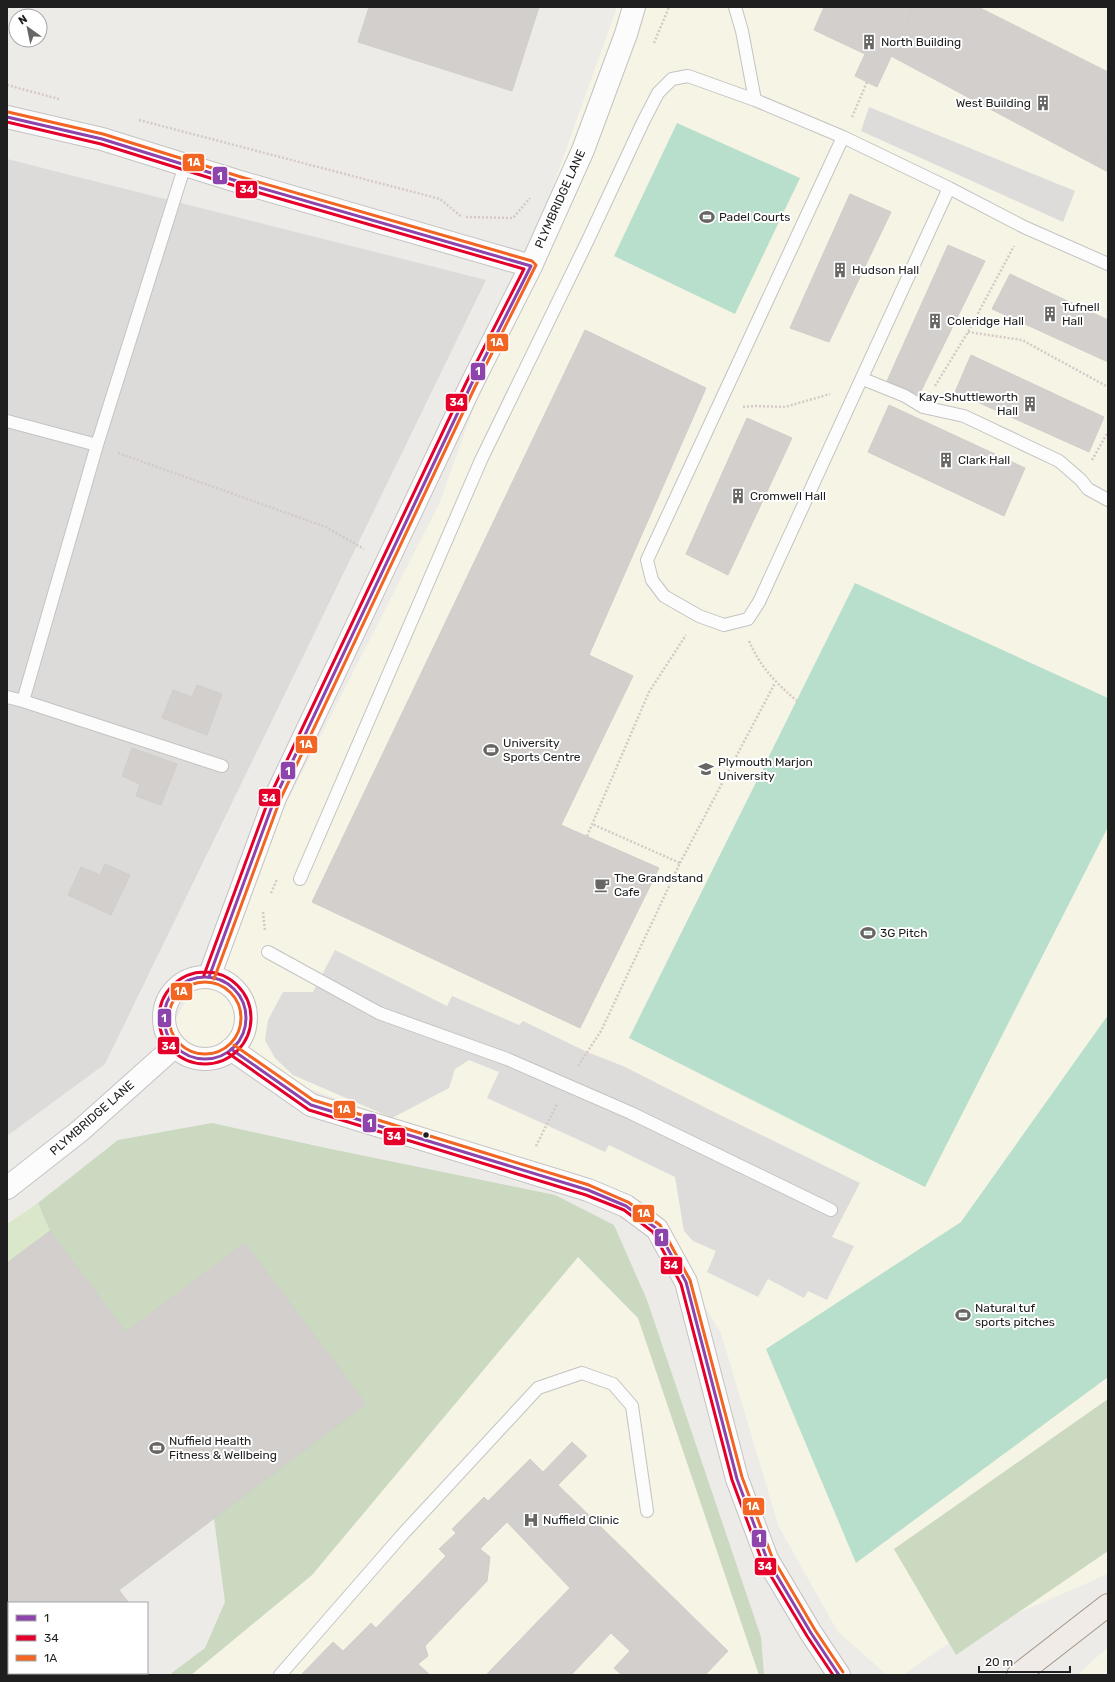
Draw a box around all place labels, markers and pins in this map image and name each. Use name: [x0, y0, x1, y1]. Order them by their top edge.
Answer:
building icon: North Building: [860, 33, 878, 51]
place label: North Building: [881, 35, 961, 49]
building icon: West Building: [1034, 94, 1052, 112]
place label: West Building: [956, 96, 1031, 110]
sports icon: Padel Courts: [698, 208, 716, 226]
place label: Padel Courts: [719, 210, 790, 224]
building icon: Hudson Hall: [831, 261, 849, 279]
place label: Hudson Hall: [852, 263, 919, 277]
place label: Tufnell Hall: [1062, 300, 1100, 328]
building icon: Tufnell Hall: [1041, 305, 1059, 323]
building icon: Coleridge Hall: [926, 312, 944, 330]
place label: Coleridge Hall: [947, 314, 1024, 328]
place label: Kay-Shuttleworth Hall: [919, 390, 1018, 418]
building icon: Kay-Shuttleworth Hall: [1021, 395, 1039, 413]
building icon: Clark Hall: [937, 451, 955, 469]
place label: Clark Hall: [958, 453, 1010, 467]
building icon: Cromwell Hall: [729, 487, 747, 505]
place label: Cromwell Hall: [750, 489, 826, 503]
place label: University Sports Centre: [503, 736, 581, 764]
sports icon: University Sports Centre: [482, 741, 500, 759]
place label: Plymouth Marjon University: [718, 755, 813, 783]
school or university icon: Plymouth Marjon University: [697, 760, 715, 778]
place label: The Grandstand Cafe: [614, 871, 703, 899]
cafe icon: The Grandstand Cafe: [593, 876, 611, 894]
sports icon: 3G Pitch: [859, 924, 877, 942]
place label: 3G Pitch: [880, 926, 928, 940]
unlabelled marker: [421, 1130, 431, 1140]
place label: Natural tuf sports pitches: [975, 1301, 1055, 1329]
sports icon: Natural tuf sports pitches: [954, 1306, 972, 1324]
place label: Nuffield Health Fitness & Wellbeing: [169, 1434, 277, 1462]
sports icon: Nuffield Health Fitness & Wellbeing: [148, 1439, 166, 1457]
hospital icon: Nuffield Clinic: [522, 1511, 540, 1529]
place label: Nuffield Clinic: [543, 1513, 620, 1527]

